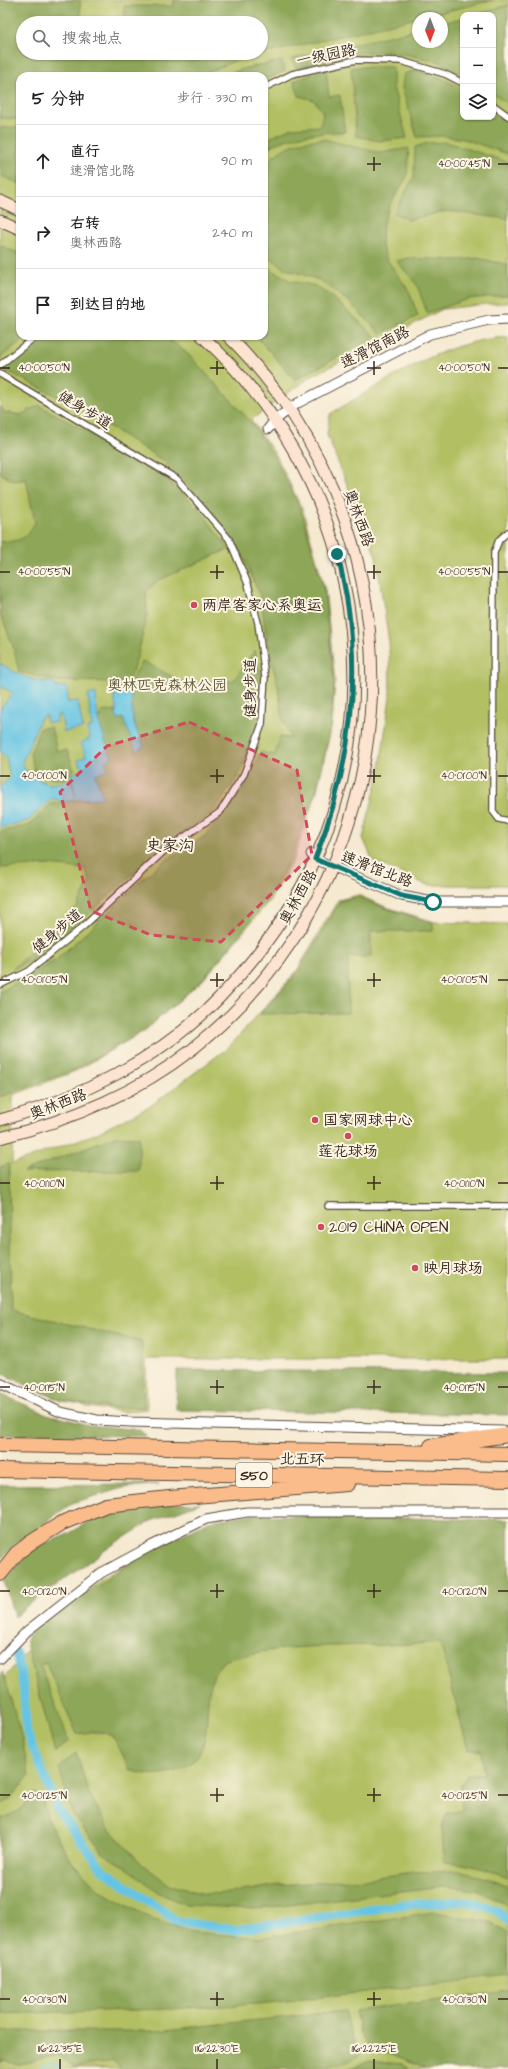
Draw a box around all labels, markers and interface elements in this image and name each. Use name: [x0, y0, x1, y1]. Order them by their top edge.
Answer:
north arrow: [412, 12, 448, 48]
map controls: [460, 12, 496, 120]
button: +: [460, 12, 496, 48]
search box: [16, 16, 268, 60]
icon: search: [30, 27, 52, 49]
text: 搜索地点: [62, 28, 122, 49]
street label: 一级园路: [295, 39, 358, 72]
button: −: [460, 48, 496, 84]
button: layers: [460, 84, 496, 120]
text: 5 分钟: [32, 87, 85, 111]
text: 步行 · 330 m: [177, 89, 252, 107]
text: 直行: [70, 141, 100, 162]
icon: ahead: [32, 150, 54, 172]
text: 90 m: [221, 152, 252, 170]
text: 40°00'45"N: [438, 157, 490, 171]
text: 速滑馆北路: [70, 162, 135, 180]
text: 右转: [70, 213, 100, 234]
icon: right: [32, 222, 54, 244]
text: 240 m: [212, 224, 252, 242]
text: 奥林西路: [70, 234, 122, 252]
icon: arrive: [32, 294, 54, 316]
text: 到达目的地: [70, 294, 145, 315]
street label: 速滑馆南路: [337, 321, 413, 374]
text: 40°00'50"N: [18, 361, 70, 375]
text: 40°00'50"N: [438, 361, 490, 375]
street label: 健身步道: [54, 386, 116, 435]
street label: 奥林西路: [338, 486, 379, 550]
route end: [328, 545, 346, 563]
text: 40°00'55"N: [18, 565, 70, 579]
text: 40°00'55"N: [438, 565, 490, 579]
place label: 两岸客家心系奥运: [202, 595, 322, 616]
marker: 两岸客家心系奥运: [189, 600, 199, 610]
street label: 健身步道: [240, 658, 261, 718]
park label: 奥林匹克森林公园: [107, 675, 227, 696]
text: 40°01'00"N: [21, 769, 67, 783]
text: 40°01'00"N: [441, 769, 487, 783]
district label: 史家沟: [146, 835, 194, 857]
street label: 速滑馆北路: [338, 846, 416, 893]
street label: 奥林西路: [275, 866, 322, 929]
route start: [424, 893, 442, 911]
street label: 健身步道: [28, 904, 87, 959]
text: 40°01'05"N: [21, 973, 67, 987]
text: 40°01'05"N: [441, 973, 487, 987]
street label: 奥林西路: [26, 1084, 90, 1125]
place label: 国家网球中心: [323, 1110, 413, 1131]
marker: 国家网球中心: [310, 1115, 320, 1125]
marker: 莲花球场: [343, 1131, 353, 1141]
place label: 莲花球场: [318, 1141, 378, 1162]
text: 40°01'10"N: [24, 1177, 64, 1191]
text: 40°01'10"N: [444, 1177, 484, 1191]
place label: 2019 CHINA OPEN: [329, 1217, 448, 1238]
marker: 2019 CHINA OPEN: [316, 1222, 326, 1232]
place label: 映月球场: [423, 1258, 483, 1279]
marker: 映月球场: [410, 1263, 420, 1273]
text: 40°01'15"N: [23, 1381, 65, 1395]
text: 40°01'15"N: [443, 1381, 485, 1395]
street label: 北五环: [279, 1449, 325, 1470]
road number: S50: [236, 1463, 272, 1487]
text: 40°01'20"N: [21, 1585, 67, 1599]
text: 40°01'20"N: [441, 1585, 487, 1599]
text: 40°01'25"N: [21, 1789, 67, 1803]
text: 40°01'25"N: [441, 1789, 487, 1803]
text: 40°01'30"N: [22, 1993, 66, 2007]
text: 40°01'30"N: [442, 1993, 486, 2007]
text: 116°22'35"E: [38, 2042, 82, 2056]
text: 116°22'30"E: [195, 2042, 239, 2056]
text: 116°22'25"E: [351, 2042, 397, 2056]

